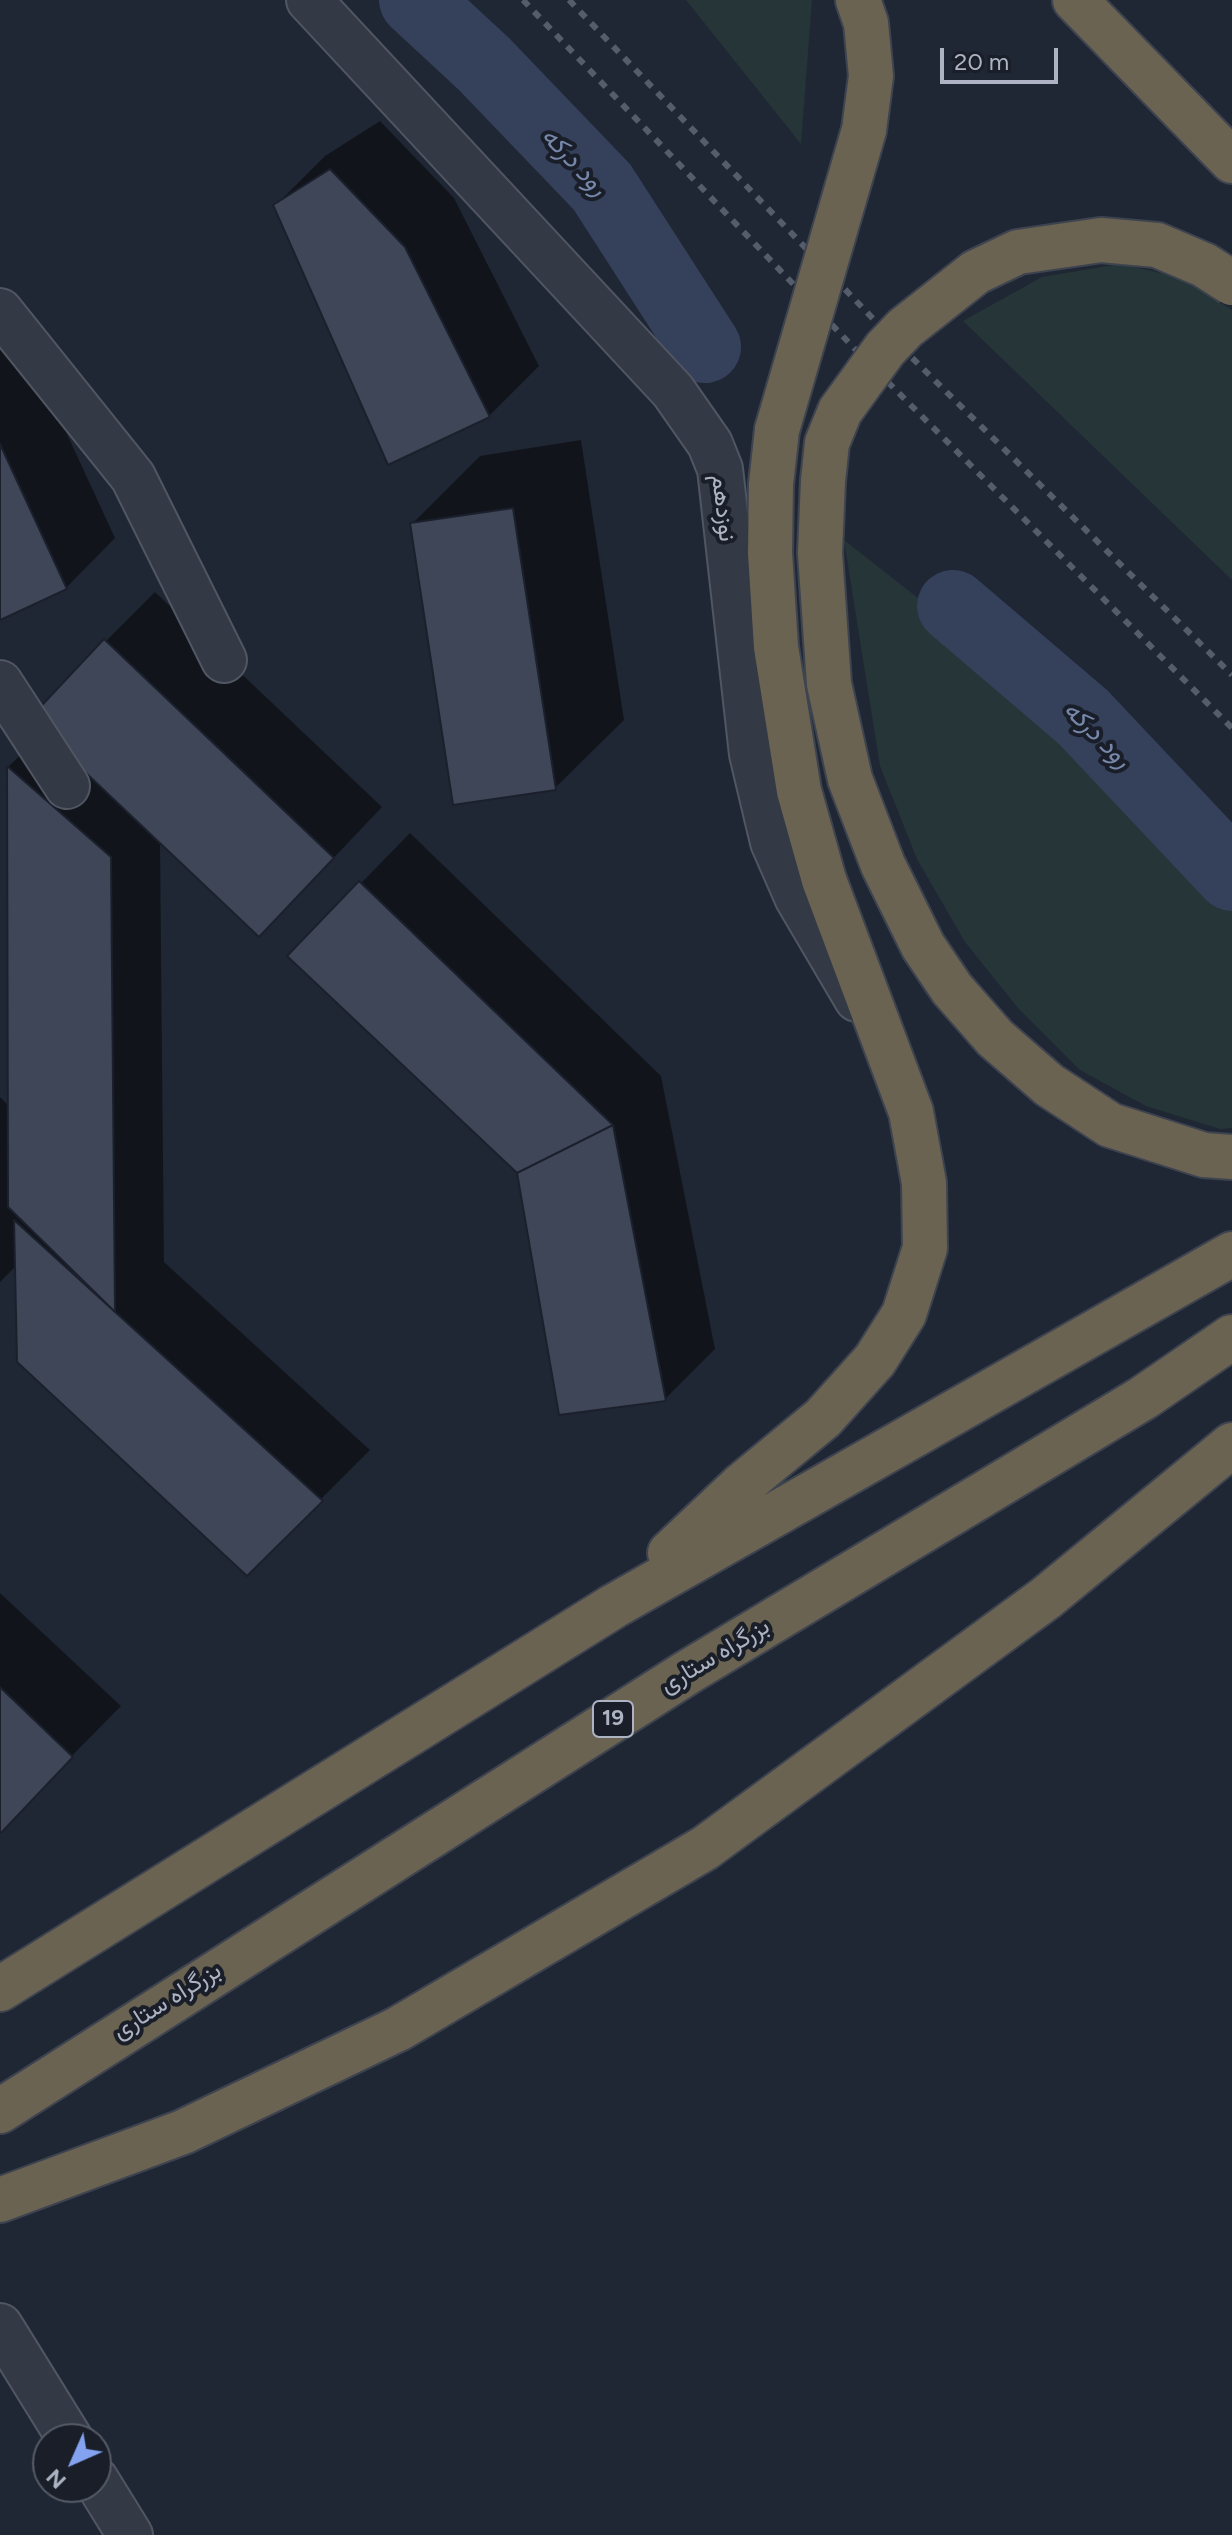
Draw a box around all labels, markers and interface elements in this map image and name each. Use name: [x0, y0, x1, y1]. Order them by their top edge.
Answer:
scale bar: [944, 32, 1062, 82]
text: 20 m: [954, 47, 1009, 76]
water label: رود درکه: [534, 121, 614, 203]
street label: نوزدهم: [705, 473, 741, 543]
water label: رود درکه: [1057, 695, 1137, 775]
street label: بزرگراه ستاری: [655, 1612, 775, 1700]
road number: 19: [593, 1701, 633, 1737]
street label: بزرگراه ستاری: [107, 1956, 227, 2046]
north arrow: [32, 2423, 112, 2503]
text: N: [41, 2463, 72, 2494]

